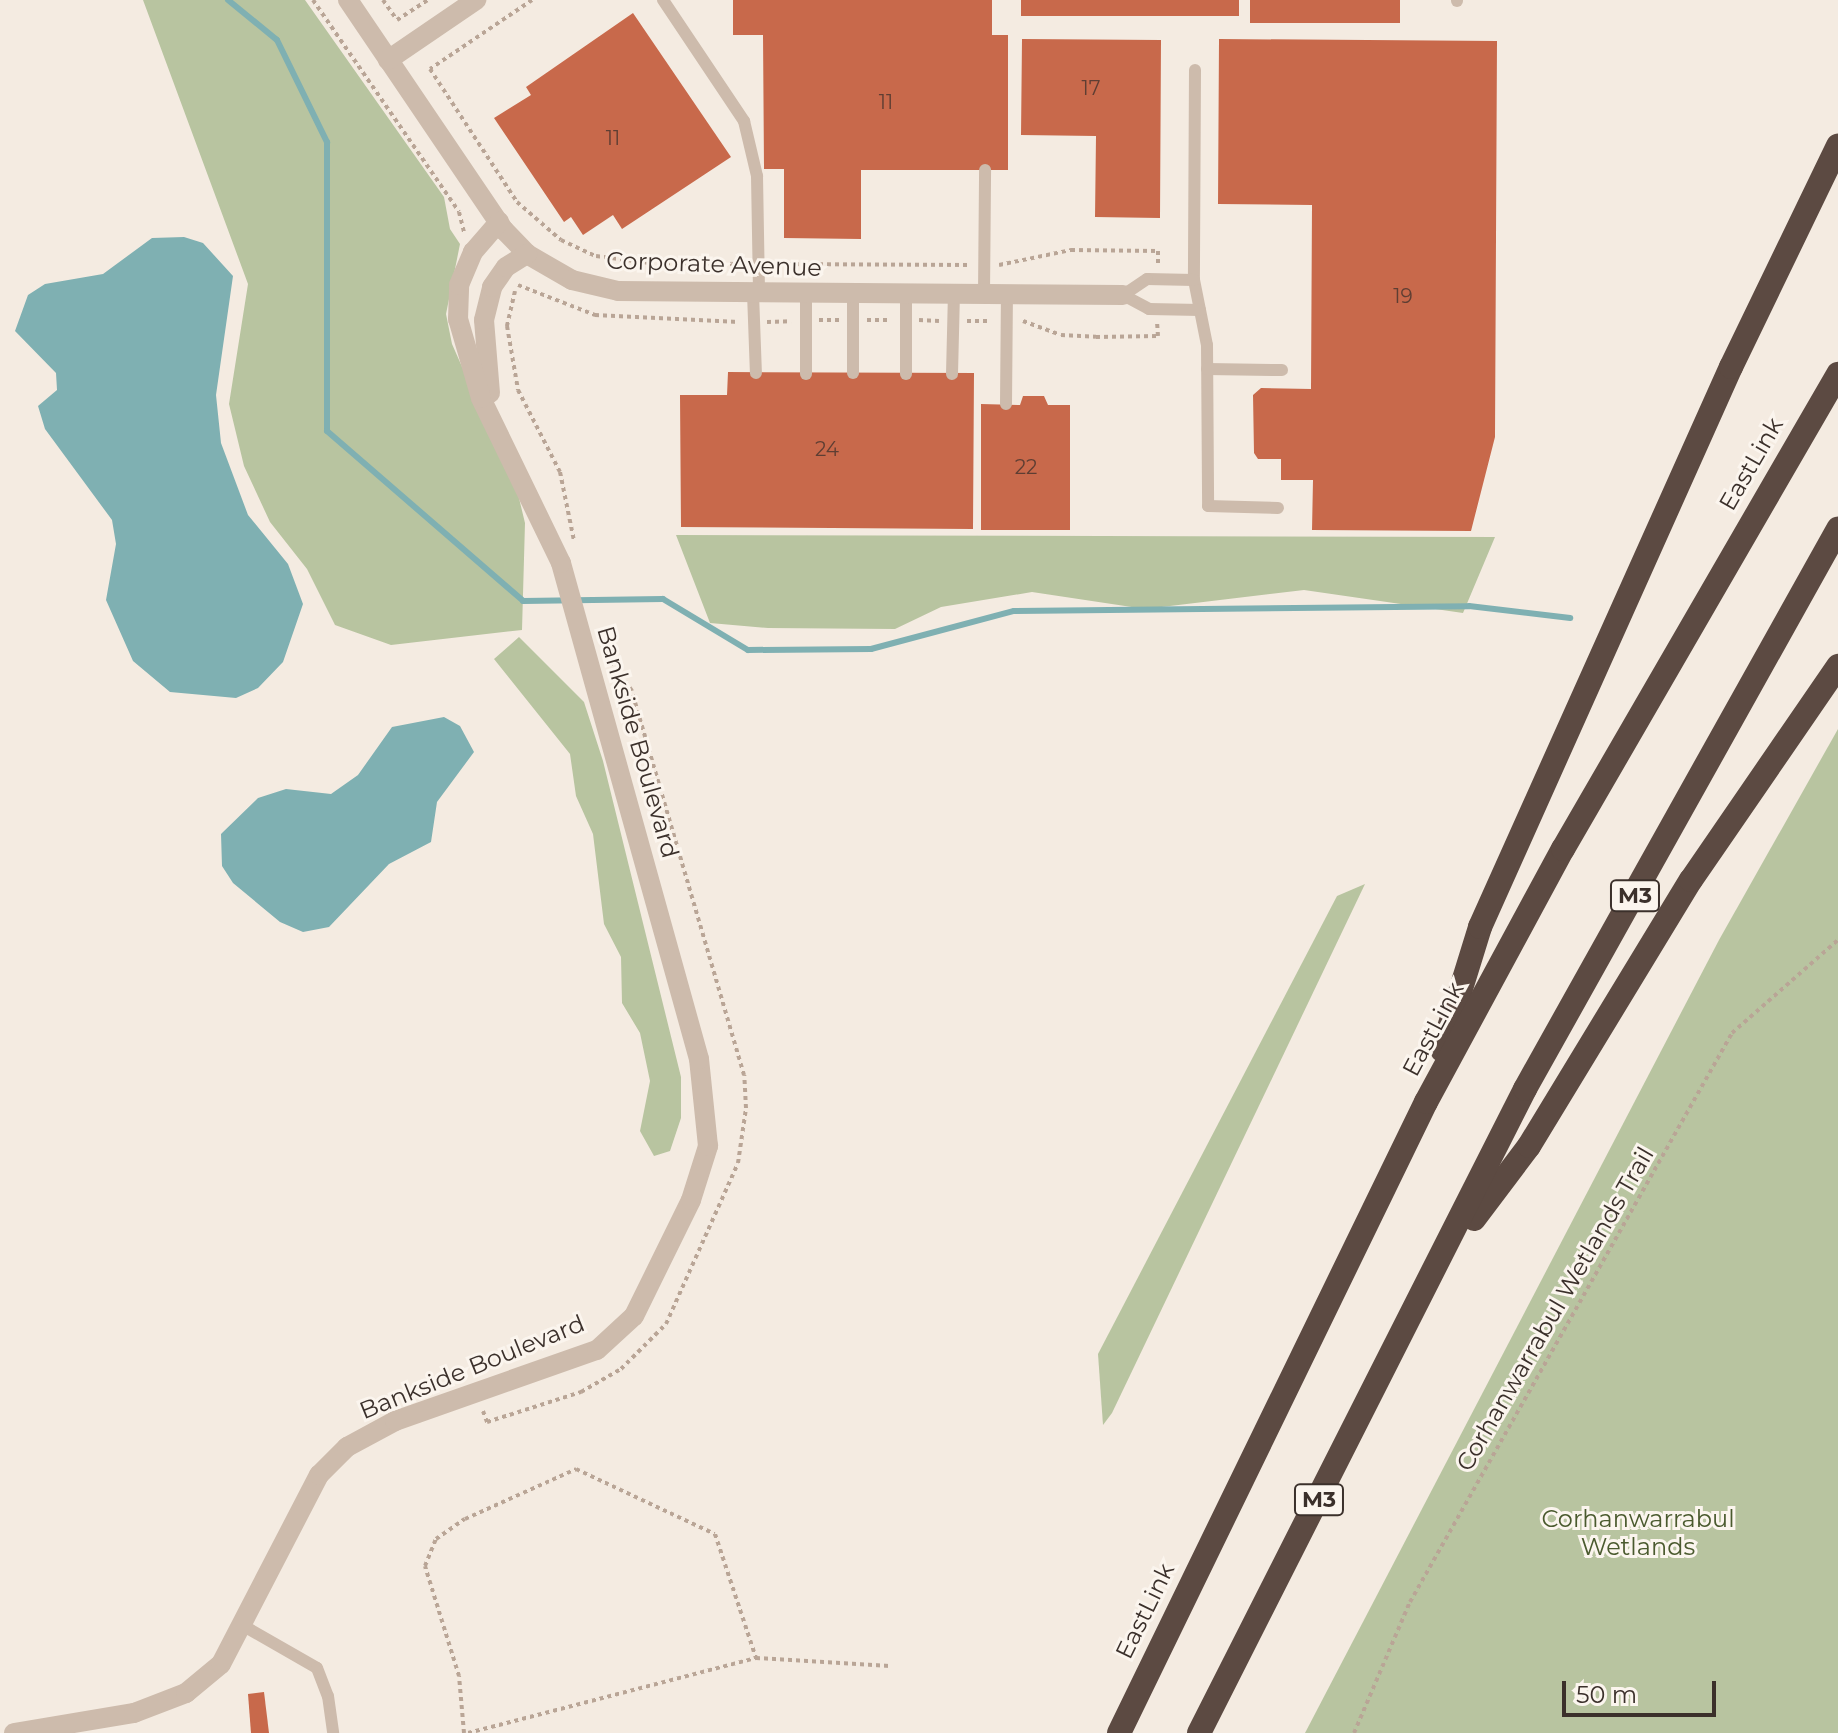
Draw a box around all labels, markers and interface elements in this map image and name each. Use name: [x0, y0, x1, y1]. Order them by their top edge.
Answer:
house number: 17: [1082, 76, 1100, 100]
house number: 11: [879, 90, 893, 114]
house number: 11: [606, 126, 620, 150]
street label: Corporate Avenue: [606, 246, 822, 282]
house number: 19: [1393, 284, 1413, 308]
street label: EastLink: [1713, 412, 1789, 516]
house number: 24: [815, 437, 839, 461]
house number: 22: [1015, 455, 1037, 479]
street label: Bankside Boulevard: [591, 623, 685, 861]
road number: M3: [1609, 878, 1661, 914]
street label: EastLink: [1396, 977, 1470, 1081]
street label: Corhanwarrabul Wetlands Trail: [1450, 1142, 1660, 1476]
street label: Bankside Boulevard: [355, 1309, 589, 1425]
road number: M3: [1293, 1482, 1345, 1518]
park label: Corhanwarrabul Wetlands: [1541, 1505, 1735, 1561]
street label: EastLink: [1110, 1559, 1180, 1663]
scale bar: [1566, 1665, 1720, 1715]
text: 50 m: [1576, 1680, 1637, 1709]

